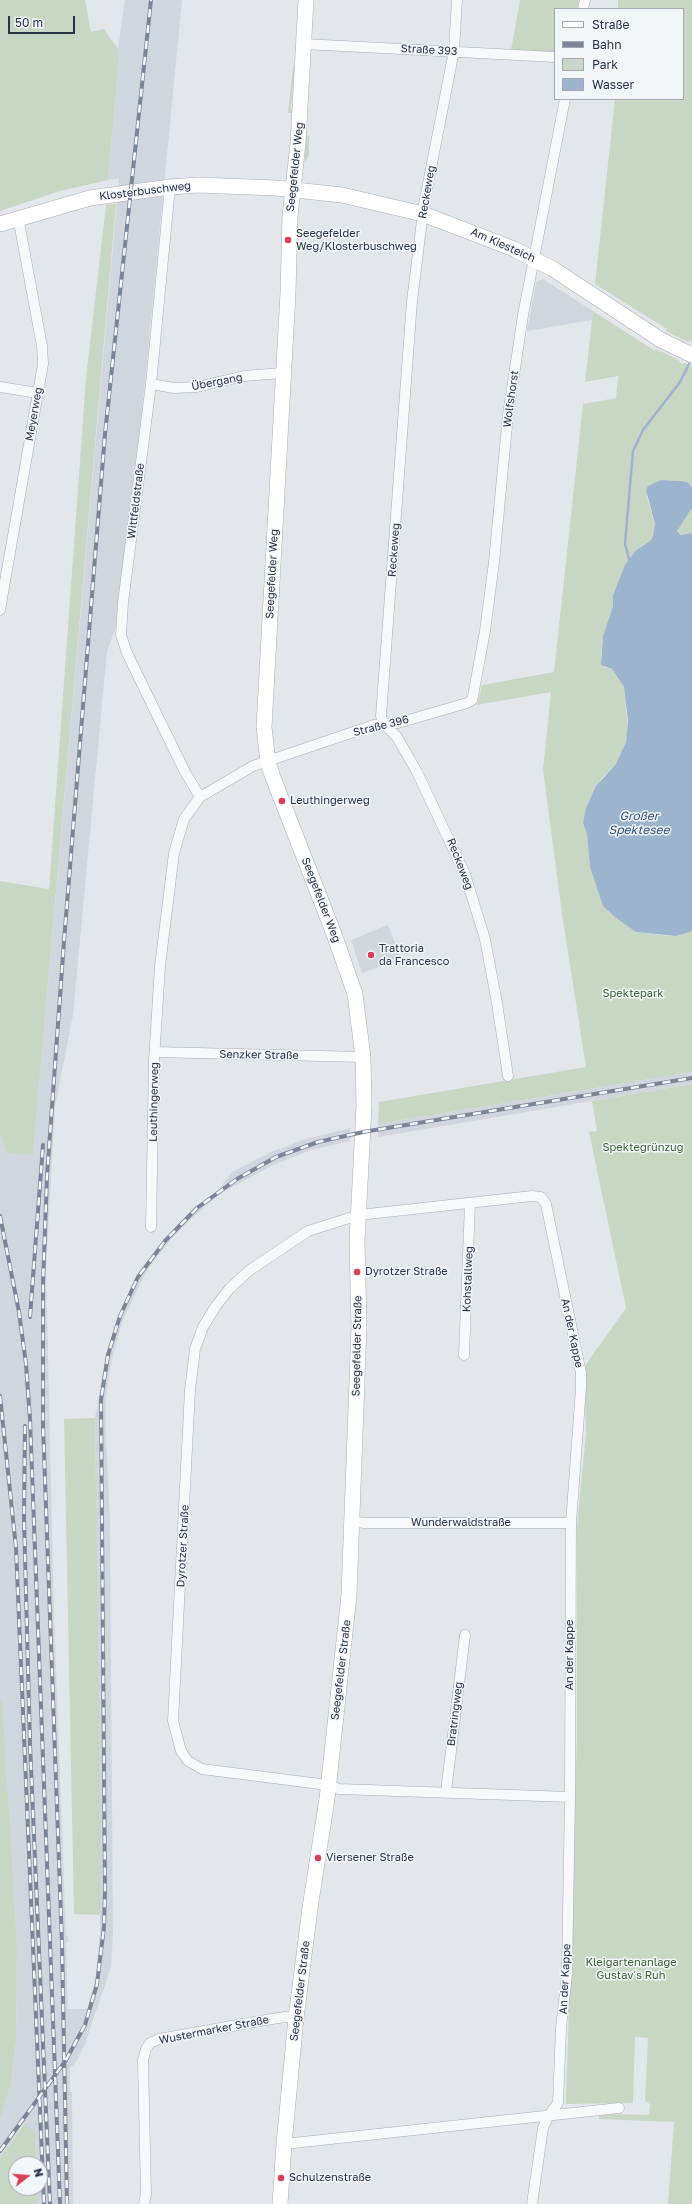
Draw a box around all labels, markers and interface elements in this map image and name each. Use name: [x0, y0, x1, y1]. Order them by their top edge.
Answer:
scale bar: [10, 8, 77, 34]
legend: [554, 8, 684, 100]
text: 50 m: [15, 15, 43, 30]
text: Straße: [592, 17, 630, 32]
text: Bahn: [592, 37, 622, 52]
street label: Straße 393: [400, 42, 458, 58]
text: Park: [592, 57, 618, 72]
text: Wasser: [592, 77, 634, 92]
street label: Seegefelder Weg: [284, 122, 306, 212]
street label: Reckeweg: [416, 164, 438, 220]
street label: Klosterbuschweg: [98, 179, 192, 203]
street label: Am Kiesteich: [469, 225, 537, 265]
place label: Seegefelder Weg/Klosterbuschweg: [296, 227, 417, 253]
marker: Seegefelder Weg/Klosterbuschweg: [283, 235, 293, 245]
street label: Wolfshorst: [500, 369, 522, 429]
street label: Übergang: [190, 371, 244, 393]
street label: Meyerweg: [23, 386, 45, 442]
street label: Wittfeldstraße: [125, 462, 147, 540]
street label: Reckeweg: [386, 523, 402, 577]
street label: Seegefelder Weg: [263, 529, 281, 619]
street label: Straße 396: [352, 713, 410, 739]
place label: Leuthingerweg: [290, 794, 370, 808]
marker: Leuthingerweg: [277, 796, 287, 806]
water label: Großer Spektesee: [608, 809, 670, 837]
street label: Reckeweg: [444, 836, 476, 892]
street label: Seegefelder Weg: [299, 856, 343, 944]
place label: Trattoria da Francesco: [379, 942, 449, 968]
marker: Trattoria da Francesco: [366, 950, 376, 960]
park label: Spektepark: [603, 987, 663, 1001]
street label: Senzker Straße: [219, 1048, 299, 1062]
street label: Leuthingerweg: [147, 1062, 161, 1142]
park label: Spektegrünzug: [603, 1141, 683, 1155]
street label: Kohstallweg: [460, 1246, 476, 1312]
place label: Dyrotzer Straße: [365, 1265, 448, 1279]
marker: Dyrotzer Straße: [352, 1267, 362, 1277]
street label: Seegefelder Straße: [350, 1295, 364, 1397]
street label: An der Kappe: [558, 1297, 586, 1369]
street label: Dyrotzer Straße: [174, 1504, 192, 1588]
street label: Wunderwaldstraße: [411, 1516, 511, 1530]
street label: Seegefelder Straße: [328, 1619, 354, 1721]
street label: An der Kappe: [563, 1620, 577, 1690]
street label: Bratringweg: [445, 1681, 465, 1747]
place label: Viersener Straße: [326, 1851, 414, 1865]
marker: Viersener Straße: [313, 1853, 323, 1863]
street label: Seegefelder Straße: [287, 1940, 313, 2042]
street label: An der Kappe: [557, 1943, 573, 2015]
park label: Kleigartenanlage Gustav´s Ruh: [585, 1956, 677, 1982]
street label: Wustermarker Straße: [158, 2013, 270, 2047]
north arrow: [8, 2156, 48, 2196]
text: N: [32, 2167, 46, 2179]
place label: Schulzenstraße: [289, 2171, 371, 2185]
marker: Schulzenstraße: [276, 2173, 286, 2183]

